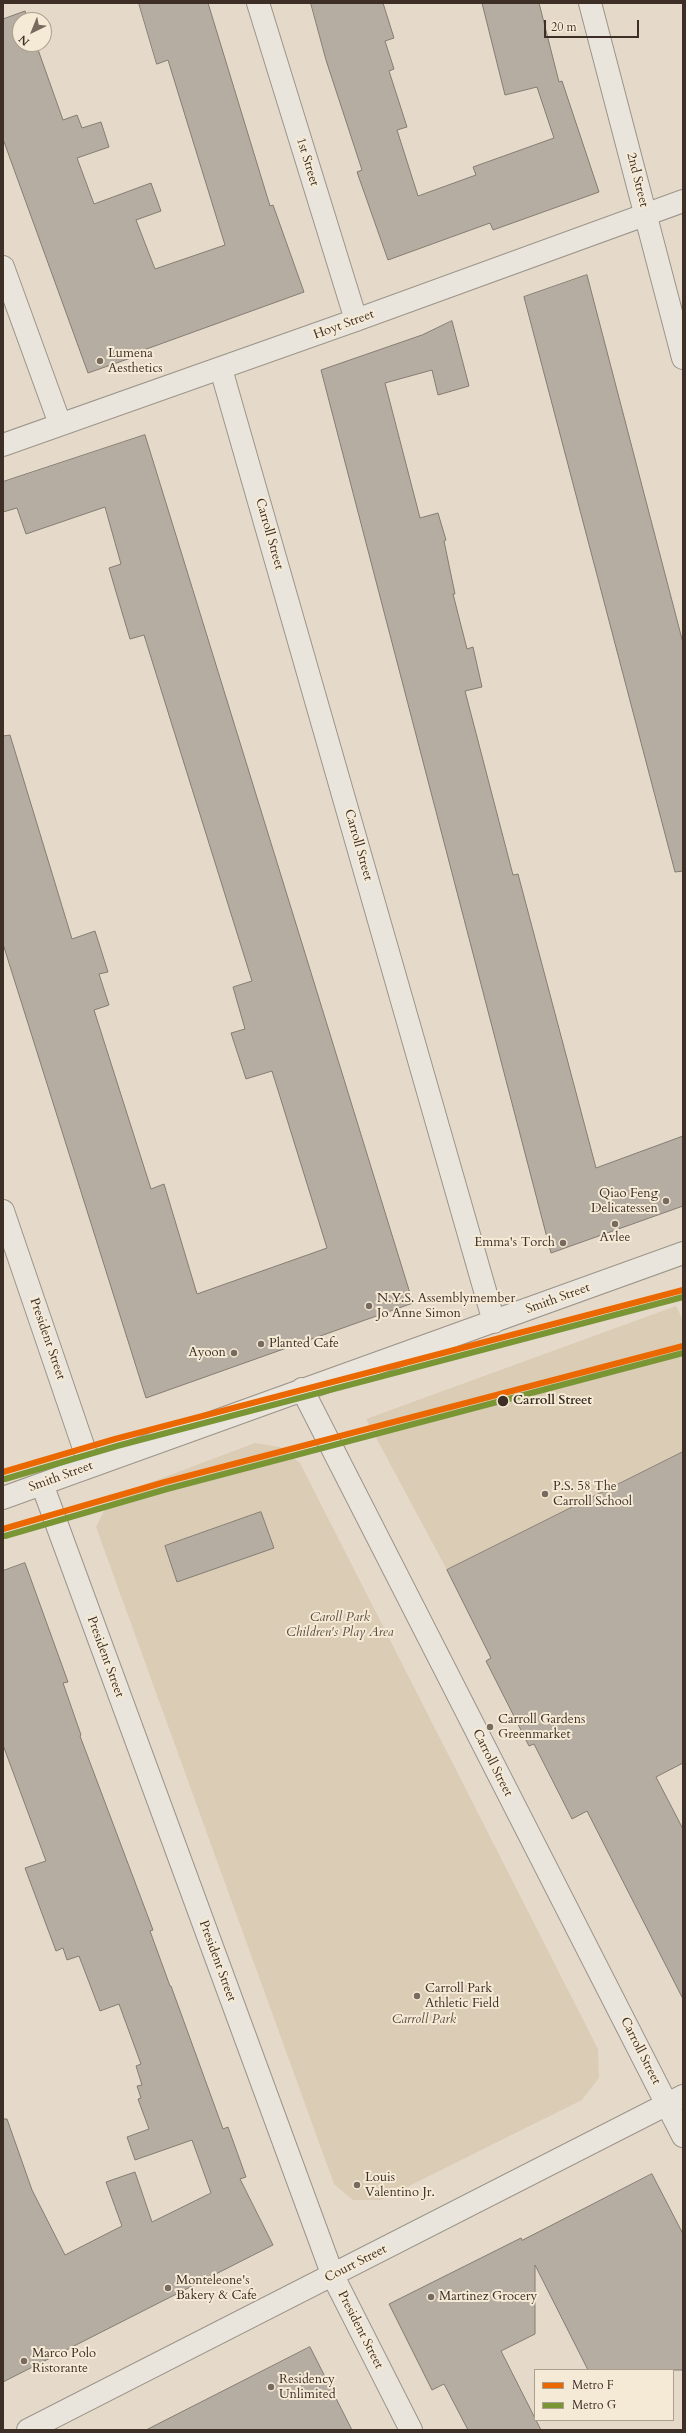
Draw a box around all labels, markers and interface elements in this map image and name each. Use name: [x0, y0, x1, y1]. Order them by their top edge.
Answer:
north arrow: [12, 12, 52, 52]
scale bar: [546, 12, 641, 38]
text: 20 m: [551, 19, 577, 35]
text: N: [16, 32, 33, 49]
street label: 1st Street: [292, 136, 322, 188]
street label: 2nd Street: [623, 151, 651, 209]
street label: Hoyt Street: [311, 307, 377, 343]
place label: Lumena Aesthetics: [108, 346, 163, 377]
marker: Lumena Aesthetics: [95, 356, 105, 366]
street label: Carroll Street: [251, 497, 287, 571]
street label: Carroll Street: [340, 808, 376, 882]
place label: Qiao Feng Delicatessen: [591, 1186, 658, 1217]
marker: Qiao Feng Delicatessen: [661, 1196, 671, 1206]
marker: Avlee: [610, 1219, 620, 1229]
place label: Avlee: [600, 1230, 630, 1246]
place label: Emma's Torch: [474, 1235, 555, 1251]
marker: Emma's Torch: [558, 1238, 568, 1248]
street label: Smith Street: [524, 1280, 592, 1318]
place label: N.Y.S. Assemblymember Jo Anne Simon: [377, 1291, 515, 1322]
street label: President Street: [26, 1296, 68, 1382]
marker: N.Y.S. Assemblymember Jo Anne Simon: [364, 1301, 374, 1311]
place label: Planted Cafe: [269, 1336, 339, 1352]
marker: Planted Cafe: [256, 1339, 266, 1349]
place label: Ayoon: [188, 1345, 226, 1361]
marker: Ayoon: [229, 1348, 239, 1358]
place label: Carroll Street: [513, 1393, 592, 1409]
marker: Carroll Street: [496, 1394, 510, 1408]
street label: Smith Street: [27, 1458, 95, 1496]
place label: P.S. 58 The Carroll School: [553, 1479, 632, 1510]
marker: P.S. 58 The Carroll School: [540, 1489, 550, 1499]
park label: Caroll Park Children's Play Area: [286, 1610, 394, 1641]
street label: President Street: [83, 1614, 127, 1700]
place label: Carroll Gardens Greenmarket: [498, 1712, 585, 1743]
marker: Carroll Gardens Greenmarket: [485, 1722, 495, 1732]
street label: Carroll Street: [468, 1727, 516, 1799]
street label: President Street: [195, 1918, 239, 2004]
place label: Carroll Park Athletic Field: [425, 1981, 499, 2012]
marker: Carroll Park Athletic Field: [412, 1991, 422, 2001]
park label: Carroll Park: [392, 2012, 456, 2028]
street label: Carroll Street: [616, 2015, 664, 2087]
place label: Louis Valentino Jr.: [365, 2170, 435, 2201]
marker: Louis Valentino Jr.: [352, 2180, 362, 2190]
street label: Court Street: [322, 2242, 390, 2286]
place label: Monteleone's Bakery & Cafe: [176, 2273, 257, 2304]
marker: Monteleone's Bakery & Cafe: [163, 2283, 173, 2293]
street label: President Street: [334, 2288, 386, 2372]
place label: Martinez Grocery: [439, 2289, 537, 2305]
marker: Martinez Grocery: [426, 2292, 436, 2302]
place label: Marco Polo Ristorante: [32, 2346, 96, 2377]
marker: Marco Polo Ristorante: [19, 2356, 29, 2366]
legend: [534, 2369, 674, 2421]
place label: Residency Unlimited: [279, 2372, 336, 2403]
text: Metro F: [572, 2377, 613, 2393]
marker: Residency Unlimited: [266, 2382, 276, 2392]
text: Metro G: [572, 2397, 616, 2413]

